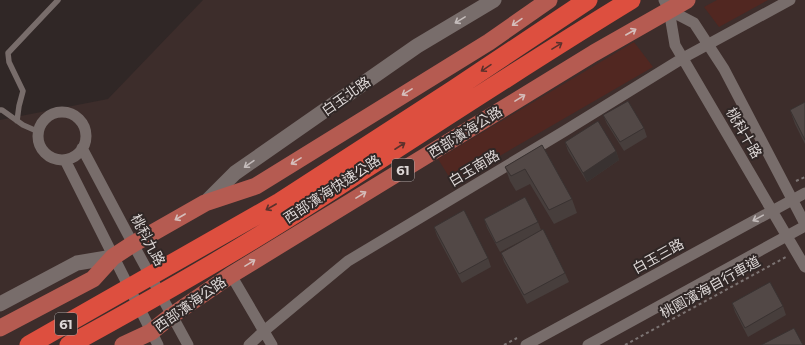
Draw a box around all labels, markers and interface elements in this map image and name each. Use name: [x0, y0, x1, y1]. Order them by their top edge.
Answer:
one-way arrow: [455, 16, 466, 24]
one-way arrow: [511, 18, 522, 26]
one-way arrow: [625, 27, 637, 35]
one-way arrow: [551, 42, 562, 50]
one-way arrow: [480, 64, 491, 72]
street label: 白玉北路: [318, 73, 374, 119]
one-way arrow: [401, 89, 413, 97]
one-way arrow: [514, 94, 526, 102]
street label: 西部濱海公路: [425, 102, 505, 162]
street label: 桃科十路: [722, 104, 766, 162]
one-way arrow: [394, 142, 405, 150]
street label: 白玉南路: [445, 146, 503, 190]
street label: 西部濱海快速公路: [280, 151, 384, 227]
one-way arrow: [290, 157, 302, 165]
road number: 61: [392, 159, 414, 181]
one-way arrow: [243, 160, 254, 168]
one-way arrow: [355, 191, 367, 199]
one-way arrow: [265, 204, 277, 212]
street label: 桃科九路: [127, 211, 169, 269]
one-way arrow: [174, 214, 186, 222]
one-way arrow: [752, 215, 764, 222]
street label: 白玉三路: [629, 235, 687, 277]
street label: 桃園濱海自行車道: [657, 252, 763, 322]
one-way arrow: [244, 259, 256, 267]
street label: 西部濱海公路: [150, 273, 230, 335]
road number: 61: [55, 313, 77, 335]

